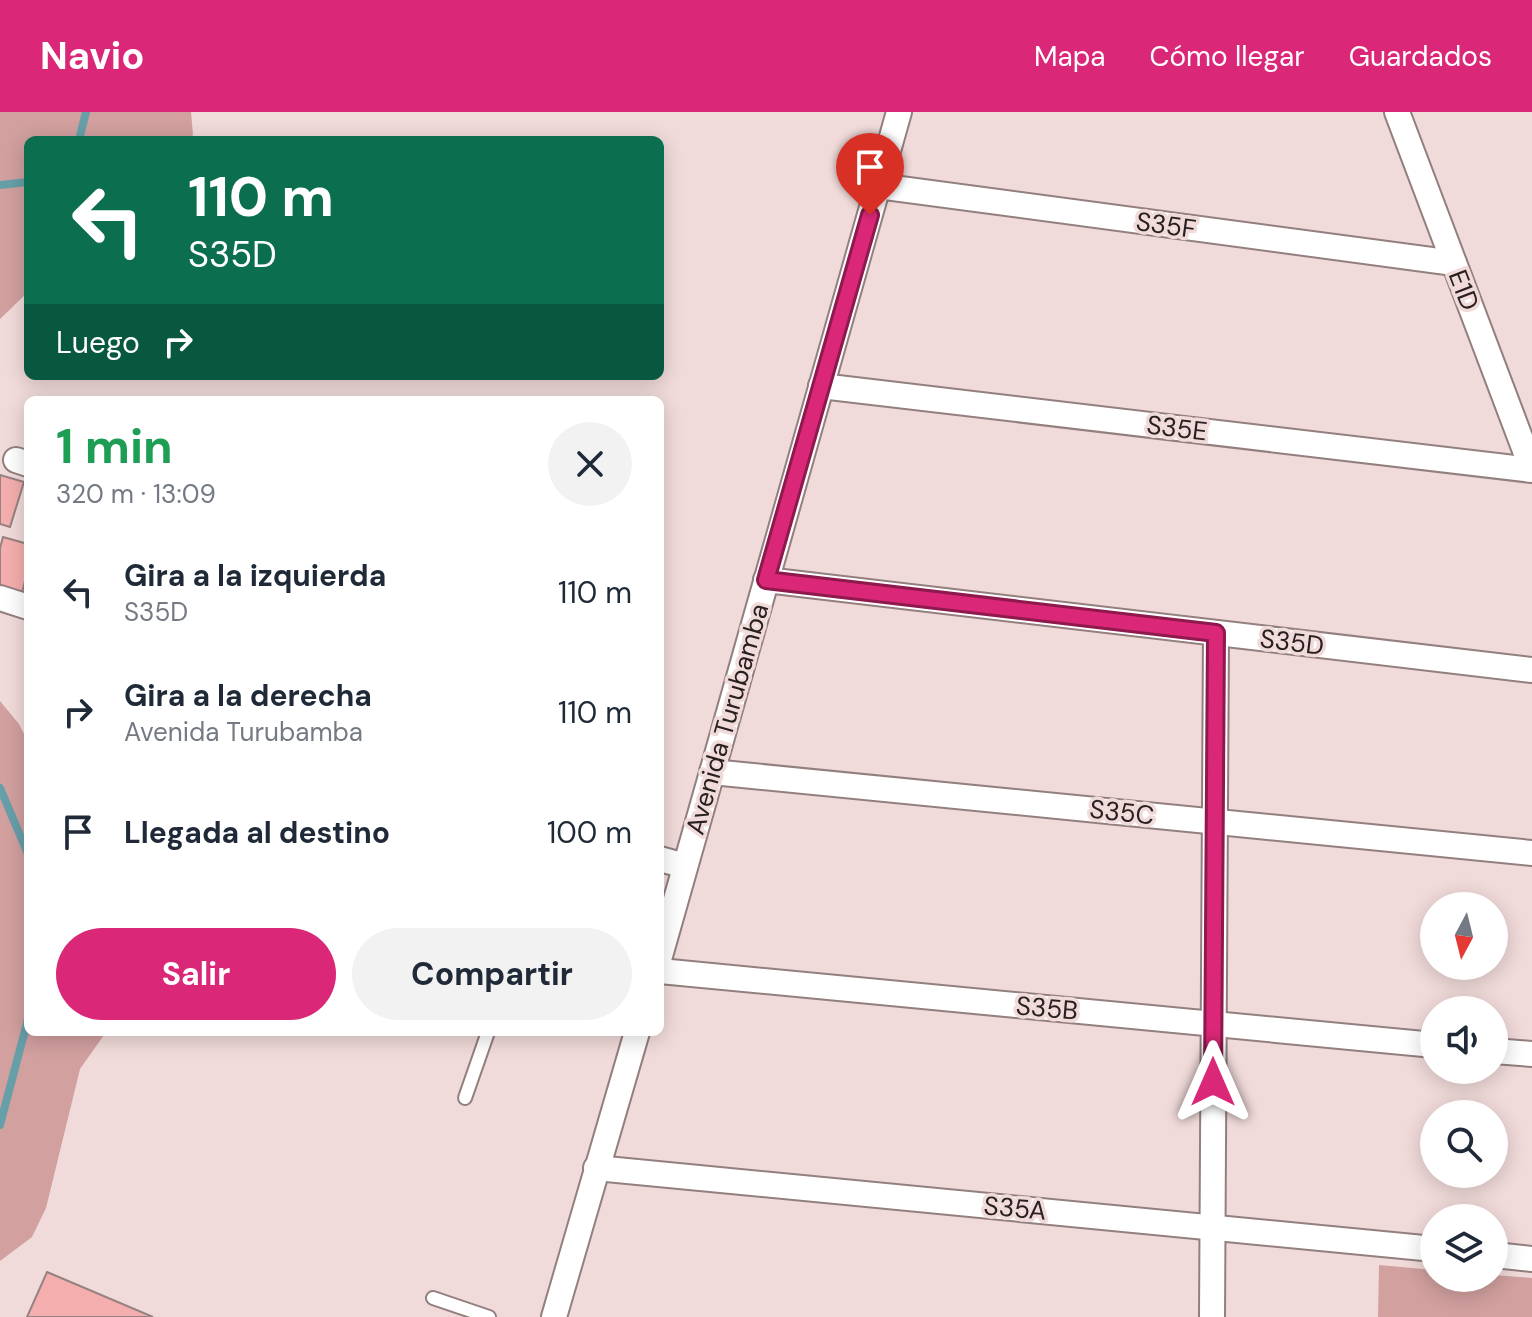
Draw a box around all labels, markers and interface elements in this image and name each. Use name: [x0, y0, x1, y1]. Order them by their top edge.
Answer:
text: Navio: [40, 31, 144, 81]
text: Mapa: [1034, 38, 1105, 75]
text: Cómo llegar: [1149, 38, 1305, 75]
text: Guardados: [1349, 38, 1492, 75]
pin: [836, 133, 904, 215]
icon: arrive: [848, 145, 892, 189]
text: 110 m: [188, 160, 334, 233]
icon: left: [56, 168, 160, 272]
street label: S35F: [1134, 204, 1198, 246]
text: S35D: [188, 231, 277, 278]
street label: E1D: [1441, 265, 1487, 315]
icon: right: [156, 320, 200, 364]
text: Luego: [56, 323, 140, 362]
street label: S35E: [1145, 407, 1209, 449]
text: 1 min: [56, 415, 173, 478]
button: close: [548, 422, 632, 506]
text: 320 m · 13:09: [56, 477, 216, 511]
text: Gira a la izquierda: [124, 556, 386, 595]
icon: left: [56, 570, 100, 614]
text: 110 m: [558, 573, 632, 612]
text: S35D: [124, 595, 188, 629]
street label: Avenida Turubamba: [678, 599, 776, 839]
street label: S35D: [1258, 621, 1326, 663]
text: Gira a la derecha: [124, 676, 372, 715]
icon: right: [56, 690, 100, 734]
text: 110 m: [558, 693, 632, 732]
text: Avenida Turubamba: [124, 715, 363, 749]
street label: S35C: [1088, 792, 1156, 832]
icon: arrive: [56, 810, 100, 854]
text: Llegada al destino: [124, 813, 390, 852]
text: 100 m: [547, 813, 632, 852]
north arrow: [1420, 892, 1508, 980]
map controls: [1420, 892, 1508, 1292]
button: Salir: [56, 928, 336, 1020]
button: Compartir: [352, 928, 632, 1020]
street label: S35B: [1015, 988, 1079, 1028]
button: sound: [1420, 996, 1508, 1084]
position arrow: [1171, 1040, 1255, 1124]
button: search: [1420, 1100, 1508, 1188]
street label: S35A: [982, 1188, 1048, 1228]
button: layers: [1420, 1204, 1508, 1292]

